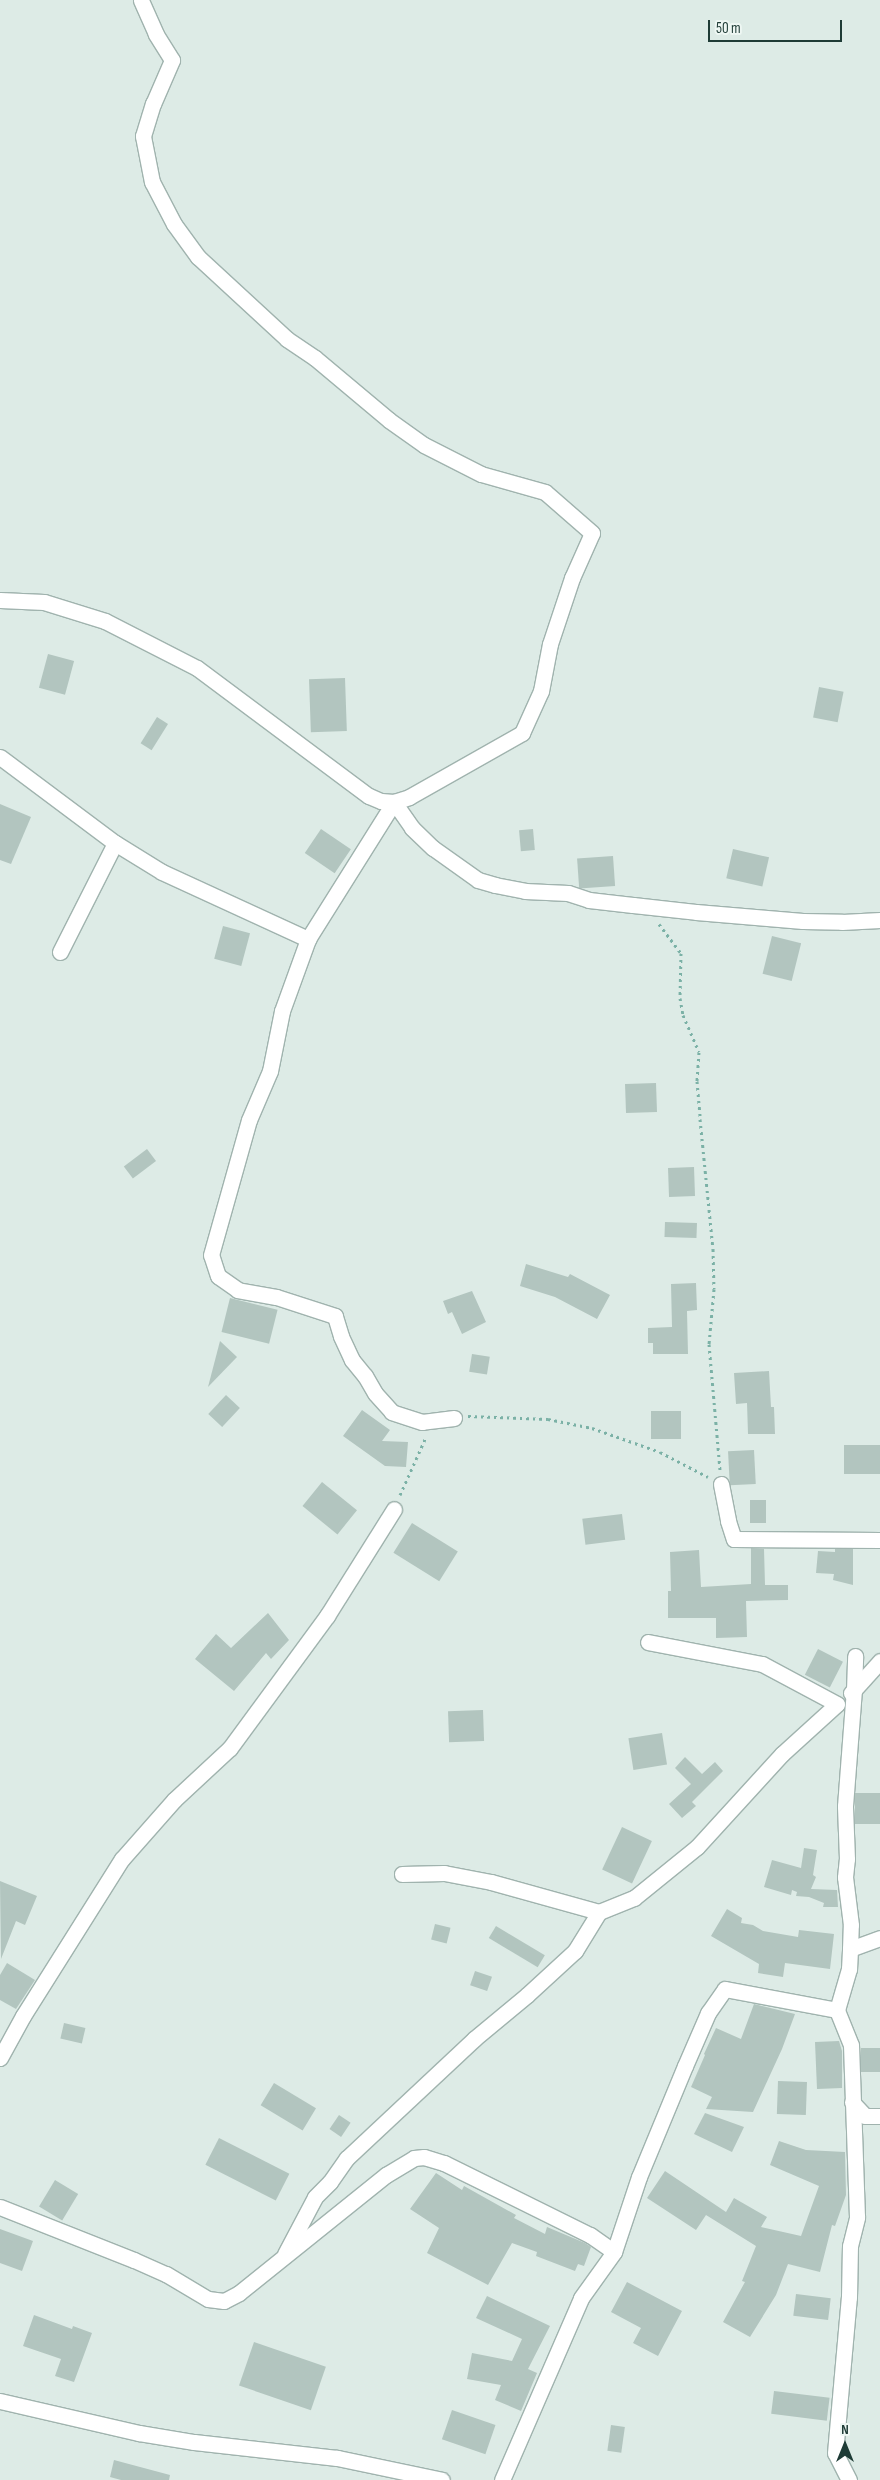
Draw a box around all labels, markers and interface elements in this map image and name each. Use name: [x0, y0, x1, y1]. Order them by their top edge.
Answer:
scale bar: [710, 10, 844, 42]
text: 50 m: [716, 19, 741, 38]
north arrow: [820, 2420, 870, 2470]
text: N: [841, 2421, 849, 2438]

